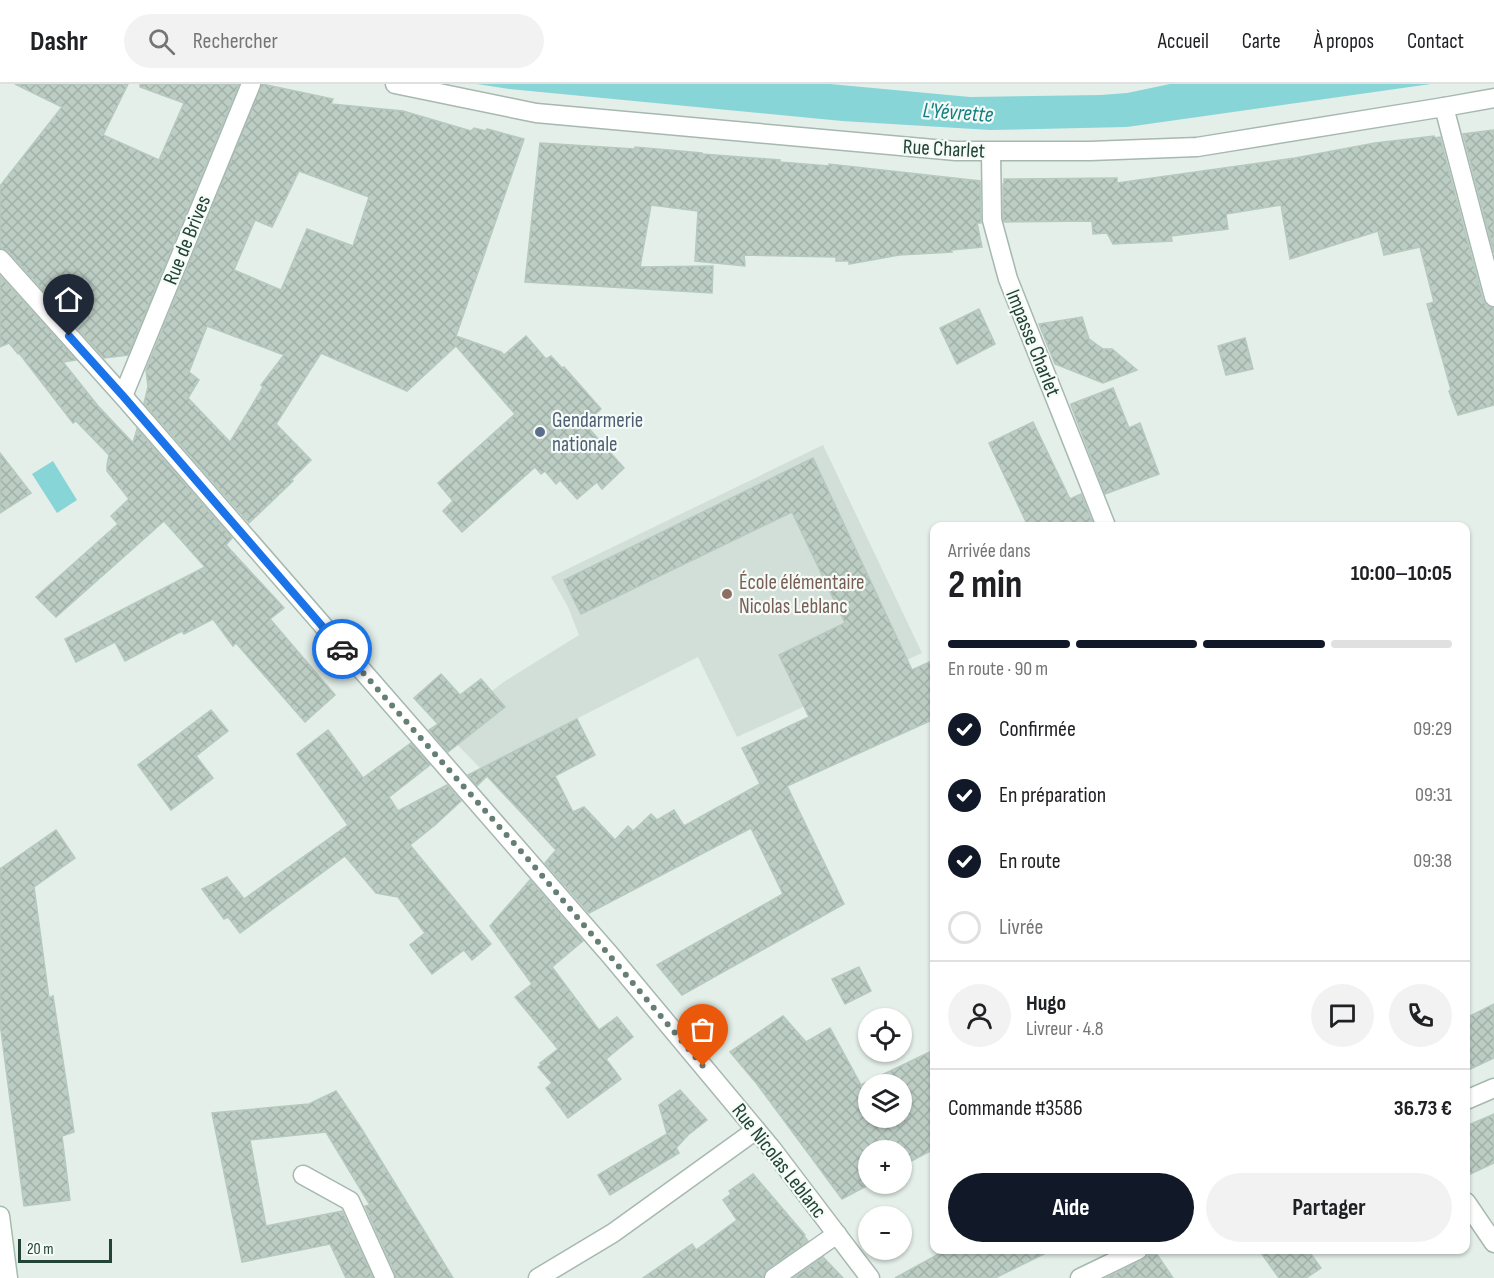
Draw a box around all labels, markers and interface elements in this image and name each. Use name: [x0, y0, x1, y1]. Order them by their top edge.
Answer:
search box: [124, 14, 544, 68]
text: Dashr: [30, 25, 88, 58]
icon: search: [145, 25, 178, 58]
text: Rechercher: [193, 28, 278, 55]
text: Accueil: [1158, 29, 1209, 54]
text: Carte: [1242, 29, 1281, 54]
text: À propos: [1314, 29, 1374, 54]
text: Contact: [1407, 29, 1464, 54]
water label: L'Yévrette: [922, 97, 995, 129]
street label: Rue Charlet: [902, 134, 986, 164]
street label: Rue de Brives: [158, 192, 216, 288]
pin: [43, 274, 94, 336]
icon: home: [52, 283, 85, 316]
street label: Impasse Charlet: [1000, 286, 1066, 400]
place label: Gendarmerie nationale: [552, 408, 643, 457]
marker: Gendarmerie nationale: [533, 425, 547, 439]
text: Arrivée dans: [948, 539, 1031, 563]
text: 10:00–10:05: [1351, 560, 1452, 587]
text: 2 min: [948, 562, 1022, 609]
place label: École élémentaire Nicolas Leblanc: [739, 570, 865, 619]
marker: École élémentaire Nicolas Leblanc: [720, 587, 734, 601]
courier: [312, 619, 372, 679]
icon: car: [326, 633, 359, 666]
text: En route · 90 m: [948, 657, 1048, 681]
icon: check: [948, 713, 981, 746]
text: Confirmée: [999, 716, 1076, 743]
text: 09:29: [1413, 717, 1452, 741]
icon: check: [948, 779, 981, 812]
text: En préparation: [999, 782, 1106, 809]
text: 09:31: [1415, 783, 1452, 807]
icon: check: [948, 845, 981, 878]
text: En route: [999, 848, 1061, 875]
text: 09:38: [1413, 849, 1452, 873]
text: Livrée: [999, 914, 1043, 941]
button: person: [948, 984, 1011, 1047]
button: chat: [1311, 984, 1374, 1047]
button: phone: [1389, 984, 1452, 1047]
text: Hugo: [1026, 990, 1066, 1017]
pin: [677, 1004, 728, 1066]
map controls: [858, 1008, 912, 1260]
button: locate: [858, 1008, 912, 1062]
icon: bag: [686, 1013, 719, 1046]
text: Livreur · 4.8: [1026, 1017, 1104, 1041]
button: layers: [858, 1074, 912, 1128]
text: Commande #3586: [948, 1095, 1083, 1122]
text: 36.73 €: [1394, 1095, 1452, 1122]
street label: Rue Nicolas Leblanc: [726, 1099, 832, 1223]
button: +: [858, 1140, 912, 1194]
button: Aide: [948, 1173, 1194, 1242]
button: Partager: [1206, 1173, 1452, 1242]
button: −: [858, 1206, 912, 1260]
scale bar: [18, 1236, 112, 1264]
text: 20 m: [27, 1240, 54, 1259]

